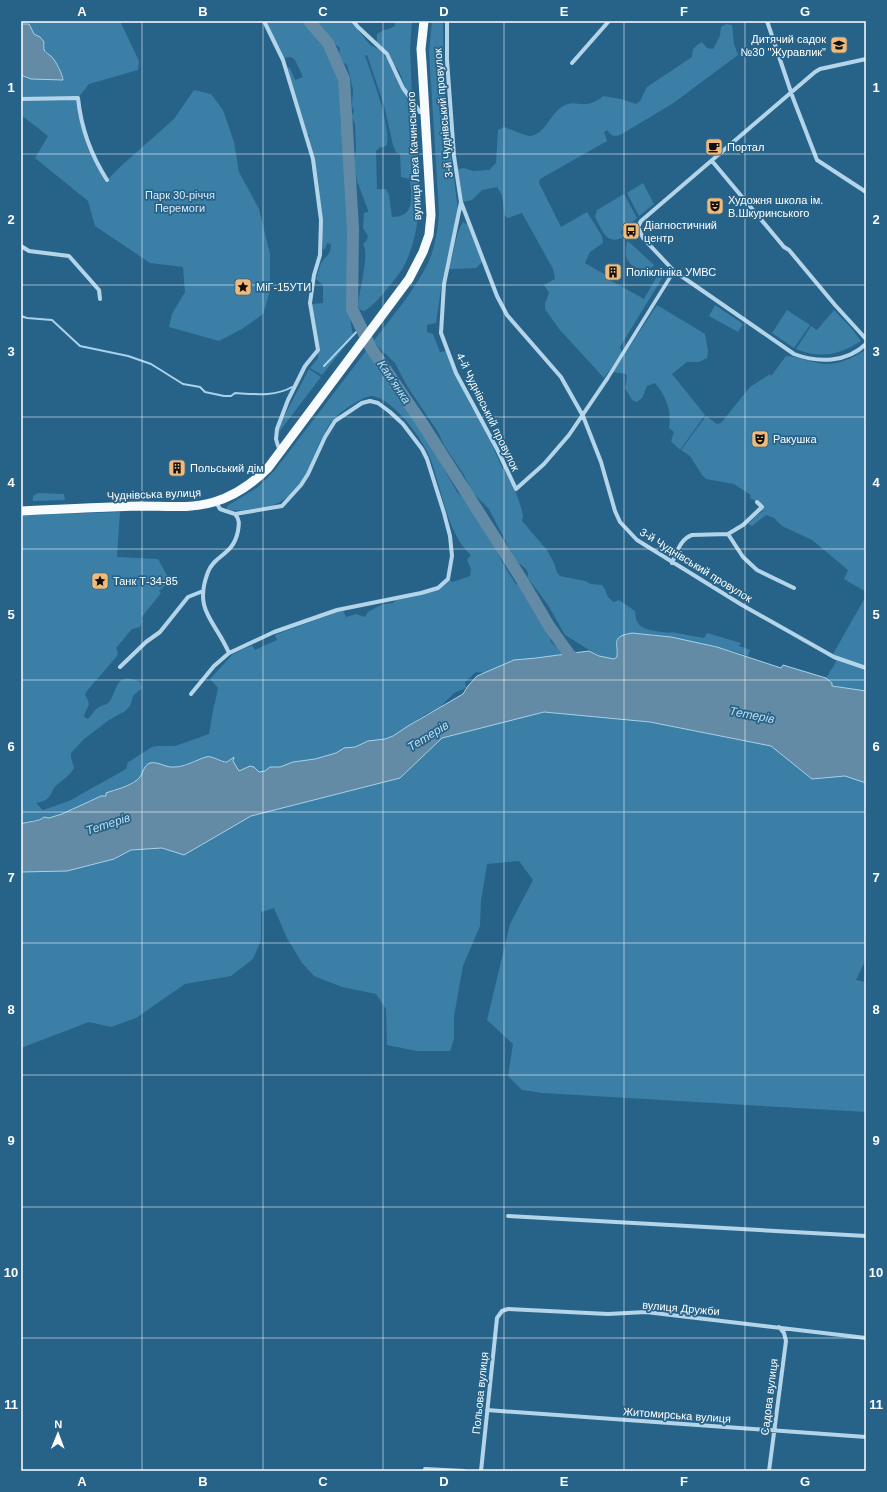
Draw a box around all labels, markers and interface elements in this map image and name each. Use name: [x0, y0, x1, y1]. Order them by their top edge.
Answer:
text: A: [77, 4, 87, 19]
text: B: [198, 4, 208, 19]
text: C: [318, 4, 328, 19]
text: D: [439, 4, 449, 19]
text: E: [560, 4, 569, 19]
text: F: [680, 4, 688, 19]
text: G: [800, 4, 810, 19]
place label: Дитячий садок №30 "Журавлик": [740, 33, 826, 58]
school or university icon: Дитячий садок №30 "Журавлик": [829, 35, 849, 55]
street label: 3-й Чуднівський провулок: [431, 48, 455, 178]
text: 1: [7, 80, 15, 95]
text: 1: [872, 80, 880, 95]
street label: вулиця Леха Качинського: [405, 91, 423, 221]
cafe icon: Портал: [704, 137, 724, 157]
place label: Портал: [727, 141, 764, 153]
park label: Парк 30-річчя Перемоги: [145, 189, 215, 214]
place label: Художня школа ім. В.Шкуринського: [728, 194, 823, 219]
theatre icon: Художня школа ім. В.Шкуринського: [705, 196, 725, 216]
text: 2: [7, 212, 15, 227]
text: 2: [872, 212, 880, 227]
place label: Діагностичний центр: [644, 219, 717, 244]
bus stop icon: Діагностичний центр: [621, 221, 641, 241]
building icon: Поліклініка УМВС: [603, 262, 623, 282]
place label: Поліклініка УМВС: [626, 266, 716, 278]
place icon: МіГ-15УТИ: [233, 277, 253, 297]
place label: МіГ-15УТИ: [256, 281, 311, 293]
text: 3: [7, 344, 15, 359]
text: 3: [872, 344, 880, 359]
street label: 4-й Чуднівський провулок: [454, 351, 522, 473]
water label: Кам'янка: [374, 358, 414, 407]
theatre icon: Ракушка: [750, 429, 770, 449]
place label: Ракушка: [773, 433, 817, 445]
building icon: Польський дім: [167, 458, 187, 478]
place label: Польський дім: [190, 462, 264, 474]
text: 4: [7, 475, 15, 490]
text: 4: [872, 475, 880, 490]
street label: Чуднівська вулиця: [107, 486, 201, 502]
street label: 3-й Чуднівський провулок: [638, 525, 754, 605]
place icon: Танк Т-34-85: [90, 571, 110, 591]
place label: Танк Т-34-85: [113, 575, 178, 587]
text: 5: [7, 607, 15, 622]
text: 5: [872, 607, 880, 622]
water label: Тетерів: [728, 704, 776, 726]
water label: Тетерів: [405, 718, 451, 754]
text: 6: [7, 739, 15, 754]
text: 6: [872, 739, 880, 754]
water label: Тетерів: [84, 810, 132, 838]
text: 7: [7, 870, 15, 885]
text: 7: [872, 870, 880, 885]
text: 8: [7, 1002, 15, 1017]
text: 8: [872, 1002, 880, 1017]
text: 9: [7, 1133, 15, 1148]
text: 9: [872, 1133, 880, 1148]
text: 10: [4, 1265, 18, 1280]
text: 10: [869, 1265, 883, 1280]
street label: вулиця Дружби: [642, 1299, 720, 1317]
street label: Польова вулиця: [470, 1351, 490, 1435]
street label: Садова вулиця: [758, 1358, 780, 1436]
text: 11: [4, 1397, 18, 1412]
text: 11: [869, 1397, 883, 1412]
street label: Житомирська вулиця: [623, 1405, 731, 1425]
north arrow: [38, 1414, 78, 1454]
text: N: [54, 1418, 62, 1430]
text: A: [77, 1474, 87, 1489]
text: B: [198, 1474, 208, 1489]
text: C: [318, 1474, 328, 1489]
text: D: [439, 1474, 449, 1489]
text: E: [560, 1474, 569, 1489]
text: F: [680, 1474, 688, 1489]
text: G: [800, 1474, 810, 1489]

